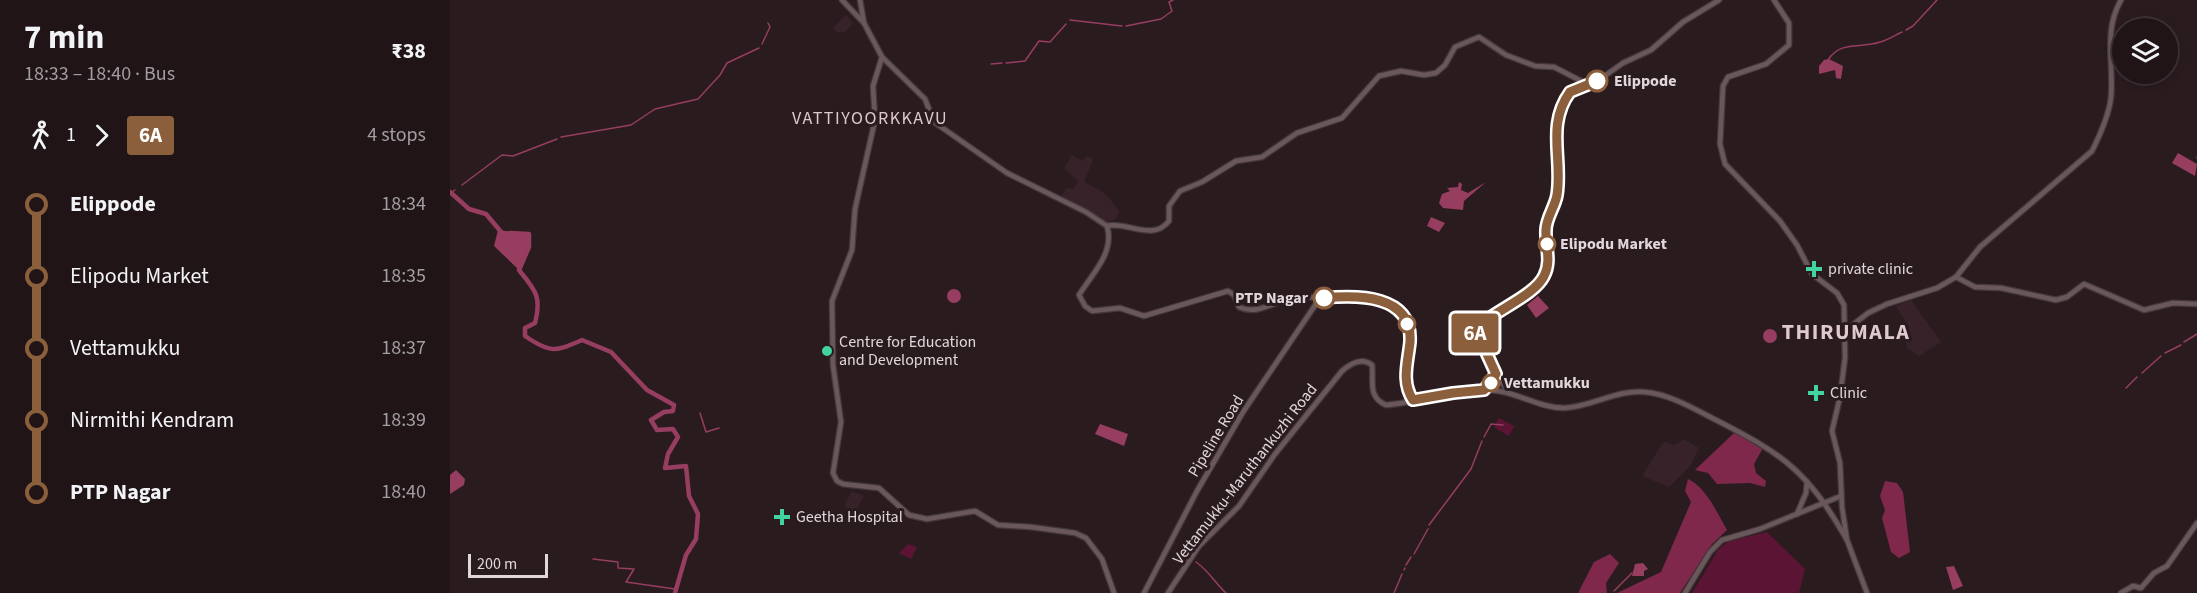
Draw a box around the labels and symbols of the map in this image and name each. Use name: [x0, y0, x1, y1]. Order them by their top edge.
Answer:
marker: Elippode: [1586, 70, 1608, 92]
place label: Elippode: [1614, 70, 1676, 92]
district label: VATTIYOORKKAVU: [792, 106, 948, 131]
place label: Elipodu Market: [1560, 233, 1667, 255]
marker: Elipodu Market: [1538, 235, 1556, 253]
place label: private clinic: [1828, 258, 1913, 280]
marker: private clinic: [1805, 260, 1823, 278]
place label: PTP Nagar: [1235, 287, 1309, 309]
marker: PTP Nagar: [1313, 287, 1335, 309]
line badge: 6A: [1448, 314, 1502, 352]
unlabelled marker: [1398, 315, 1416, 333]
district label: THIRUMALA: [1782, 316, 1910, 348]
place label: Centre for Education and Development: [839, 331, 976, 371]
marker: Centre for Education and Development: [820, 344, 834, 358]
place label: Vettamukku: [1503, 372, 1590, 394]
marker: Vettamukku: [1482, 374, 1500, 392]
street label: Vettamukku-Maruthankuzhi Road: [1168, 379, 1322, 569]
place label: Clinic: [1830, 382, 1867, 404]
marker: Clinic: [1807, 384, 1825, 402]
street label: Pipeline Road: [1183, 391, 1249, 481]
place label: Geetha Hospital: [796, 506, 903, 528]
marker: Geetha Hospital: [773, 508, 791, 526]
scale bar: [468, 551, 548, 578]

